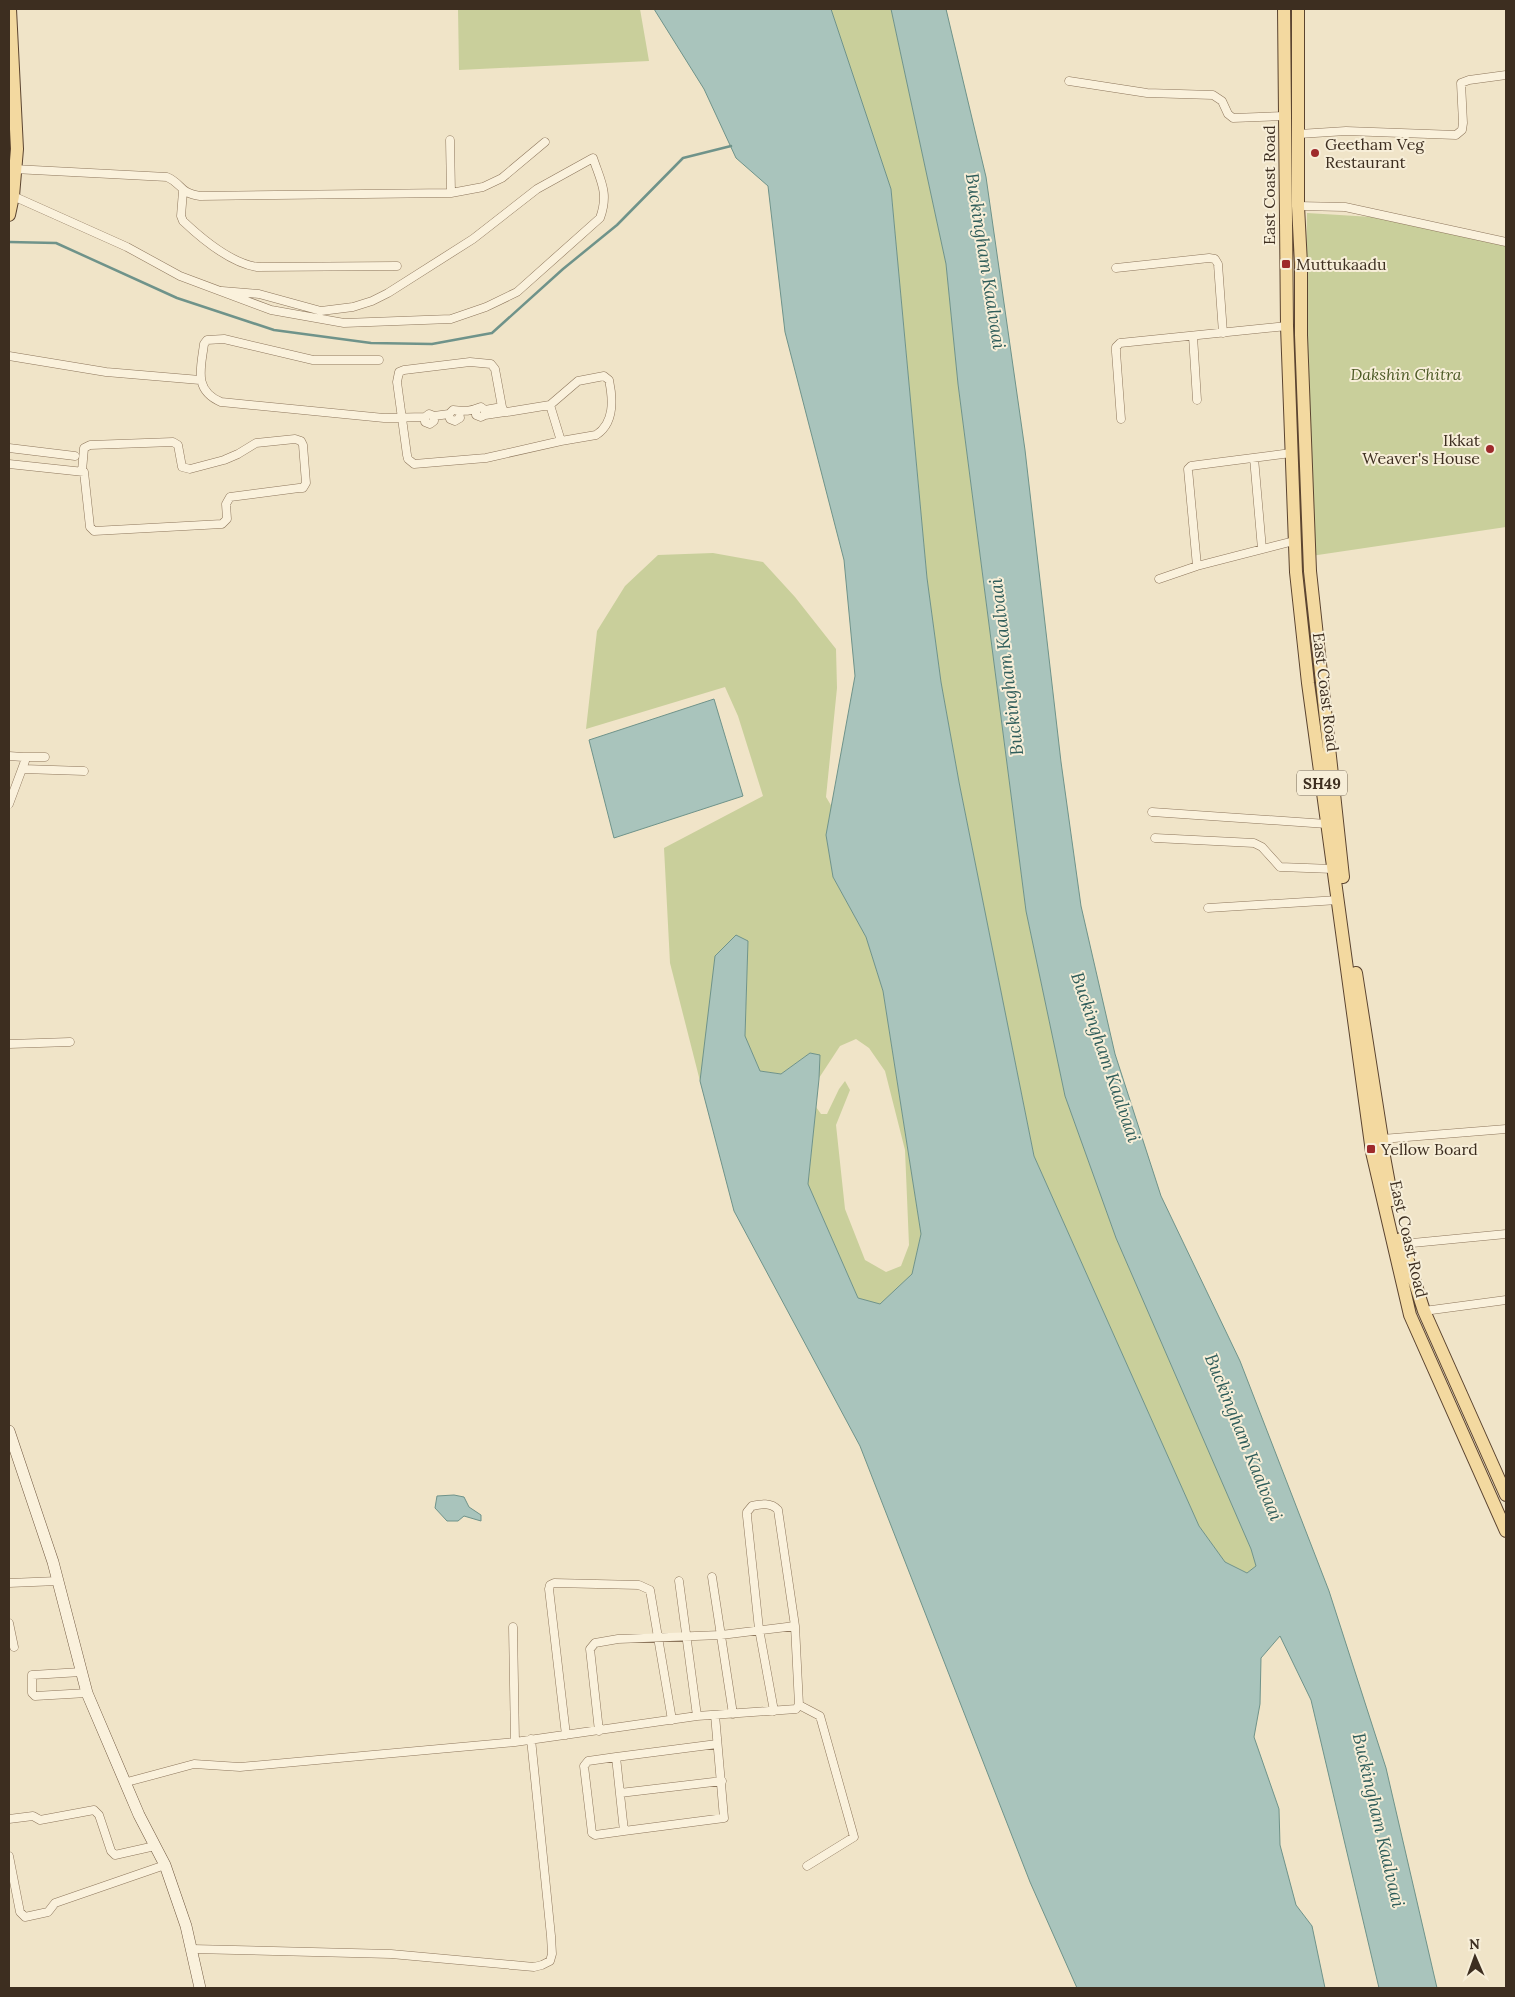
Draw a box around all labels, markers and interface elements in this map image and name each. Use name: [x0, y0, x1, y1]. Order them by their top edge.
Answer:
street label: East Coast Road: [1259, 125, 1279, 245]
place label: Geetham Veg Restaurant: [1325, 134, 1425, 172]
marker: Geetham Veg Restaurant: [1309, 147, 1321, 159]
water label: Buckingham Kaalvaai: [961, 171, 1011, 351]
place label: Muttukaadu: [1296, 254, 1387, 274]
marker: Muttukaadu: [1280, 258, 1292, 270]
park label: Dakshin Chitra: [1350, 364, 1462, 384]
place label: Ikkat Weaver's House: [1362, 430, 1481, 468]
marker: Ikkat Weaver's House: [1484, 443, 1496, 455]
water label: Buckingham Kaalvaai: [984, 577, 1028, 757]
street label: East Coast Road: [1309, 631, 1343, 753]
road number: SH49: [1297, 770, 1347, 796]
water label: Buckingham Kaalvaai: [1066, 969, 1146, 1145]
place label: Yellow Board: [1380, 1139, 1478, 1159]
marker: Yellow Board: [1365, 1143, 1377, 1155]
street label: East Coast Road: [1386, 1178, 1432, 1300]
water label: Buckingham Kaalvaai: [1200, 1350, 1288, 1524]
water label: Buckingham Kaalvaai: [1348, 1731, 1410, 1910]
north arrow: [1450, 1932, 1500, 1982]
text: N: [1469, 1935, 1480, 1953]

